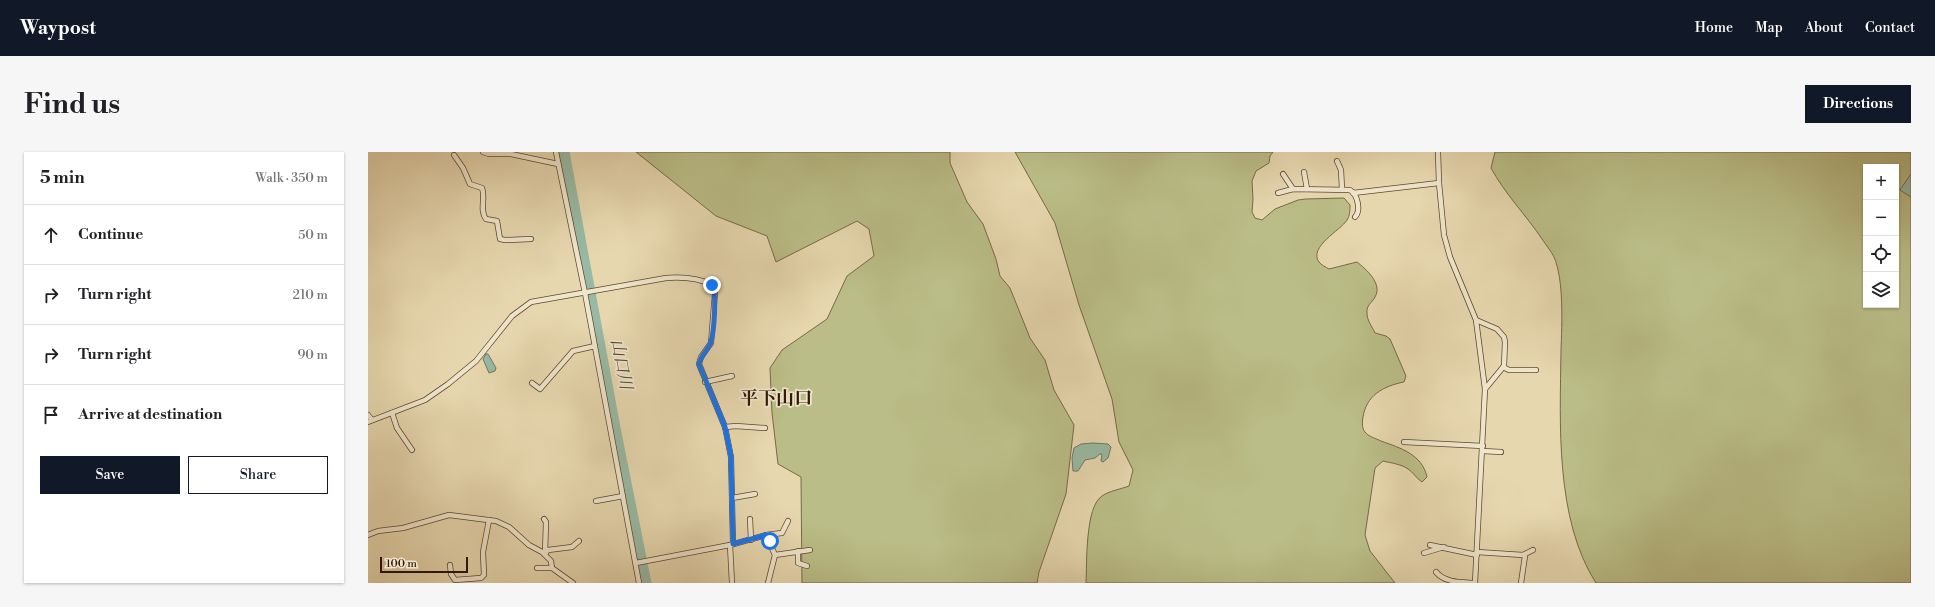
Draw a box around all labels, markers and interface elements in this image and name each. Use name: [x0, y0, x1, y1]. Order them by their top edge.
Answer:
text: Waypost: [20, 16, 96, 40]
text: Home: [1695, 19, 1733, 37]
text: Map: [1755, 19, 1783, 37]
text: About: [1805, 19, 1843, 37]
text: Contact: [1865, 19, 1915, 37]
button: Directions: [1805, 85, 1911, 123]
text: Find us: [24, 87, 120, 122]
map controls: [1863, 164, 1899, 308]
button: +: [1863, 164, 1899, 200]
text: 5 min: [40, 167, 85, 189]
text: Walk · 350 m: [255, 170, 328, 186]
button: −: [1863, 200, 1899, 236]
icon: ahead: [40, 224, 62, 246]
text: Continue: [78, 225, 143, 244]
text: 50 m: [298, 227, 328, 243]
button: locate: [1863, 236, 1899, 272]
button: layers: [1863, 272, 1899, 308]
route end: [703, 276, 721, 294]
icon: right: [40, 284, 62, 306]
text: Turn right: [78, 285, 152, 304]
text: 210 m: [293, 287, 328, 303]
water label: 山口川: [605, 337, 637, 393]
icon: right: [40, 344, 62, 366]
text: Turn right: [78, 345, 152, 364]
text: 90 m: [297, 347, 328, 363]
district label: 平下山口: [740, 387, 812, 410]
icon: arrive: [40, 404, 62, 426]
text: Arrive at destination: [78, 405, 222, 424]
button: Save: [40, 456, 180, 494]
button: Share: [188, 456, 328, 494]
route start: [761, 532, 779, 550]
scale bar: [380, 555, 468, 574]
text: 100 m: [386, 557, 417, 571]

